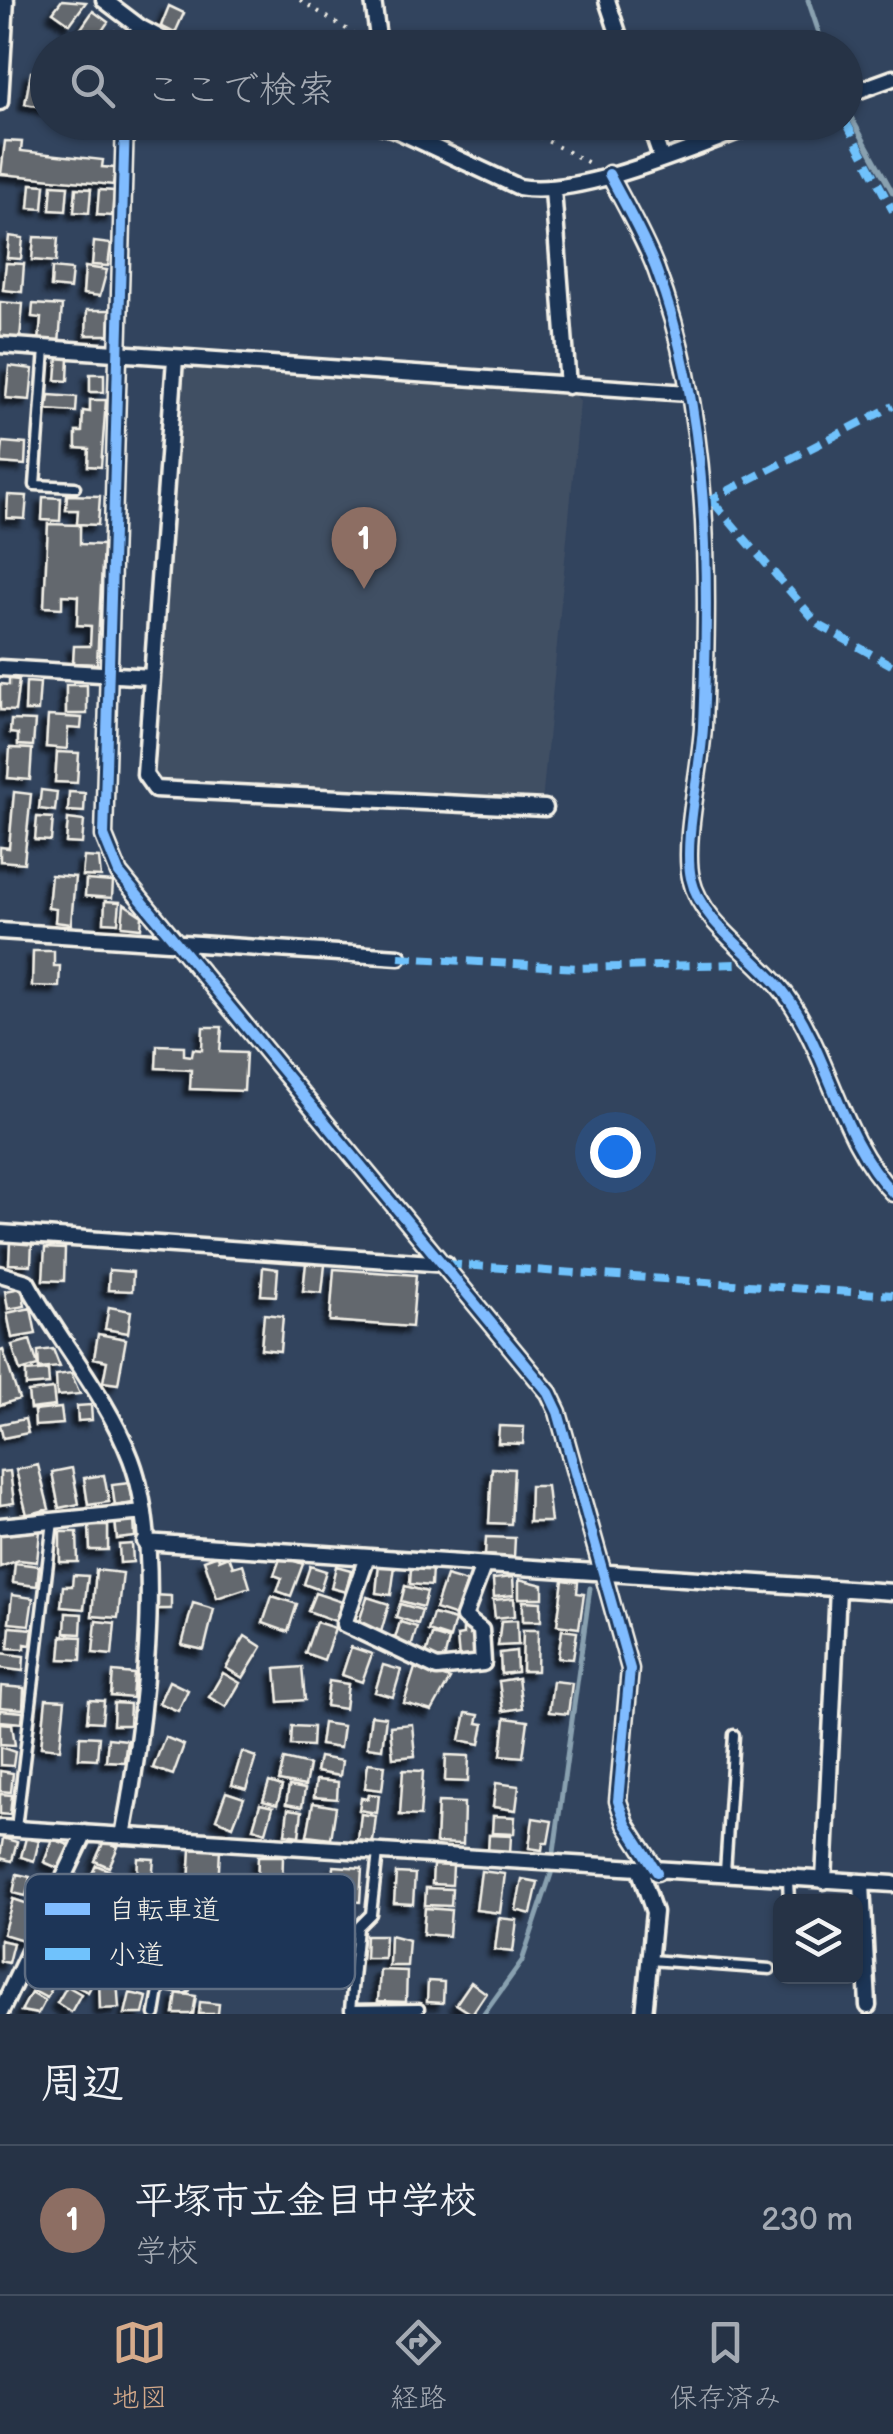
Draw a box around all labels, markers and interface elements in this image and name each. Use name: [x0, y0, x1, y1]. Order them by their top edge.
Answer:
search box: [30, 30, 863, 140]
icon: search: [65, 58, 120, 113]
text: ここで検索: [145, 68, 335, 113]
pin: 1: [332, 506, 396, 589]
your location: [590, 1127, 641, 1178]
legend: [25, 1874, 355, 1989]
text: 自転車道: [108, 1894, 220, 1927]
map controls: [773, 1894, 863, 1984]
button: layers: [773, 1894, 863, 1984]
text: 小道: [108, 1939, 164, 1972]
text: 周辺: [40, 2059, 124, 2110]
text: 平塚市立金目中学校: [135, 2179, 477, 2224]
text: 1: [66, 2201, 79, 2240]
text: 230 m: [761, 2201, 853, 2240]
text: 学校: [135, 2232, 199, 2271]
tab: 地図: [111, 2315, 168, 2415]
tab: 経路: [390, 2315, 447, 2415]
tab: 保存済み: [669, 2315, 782, 2415]

